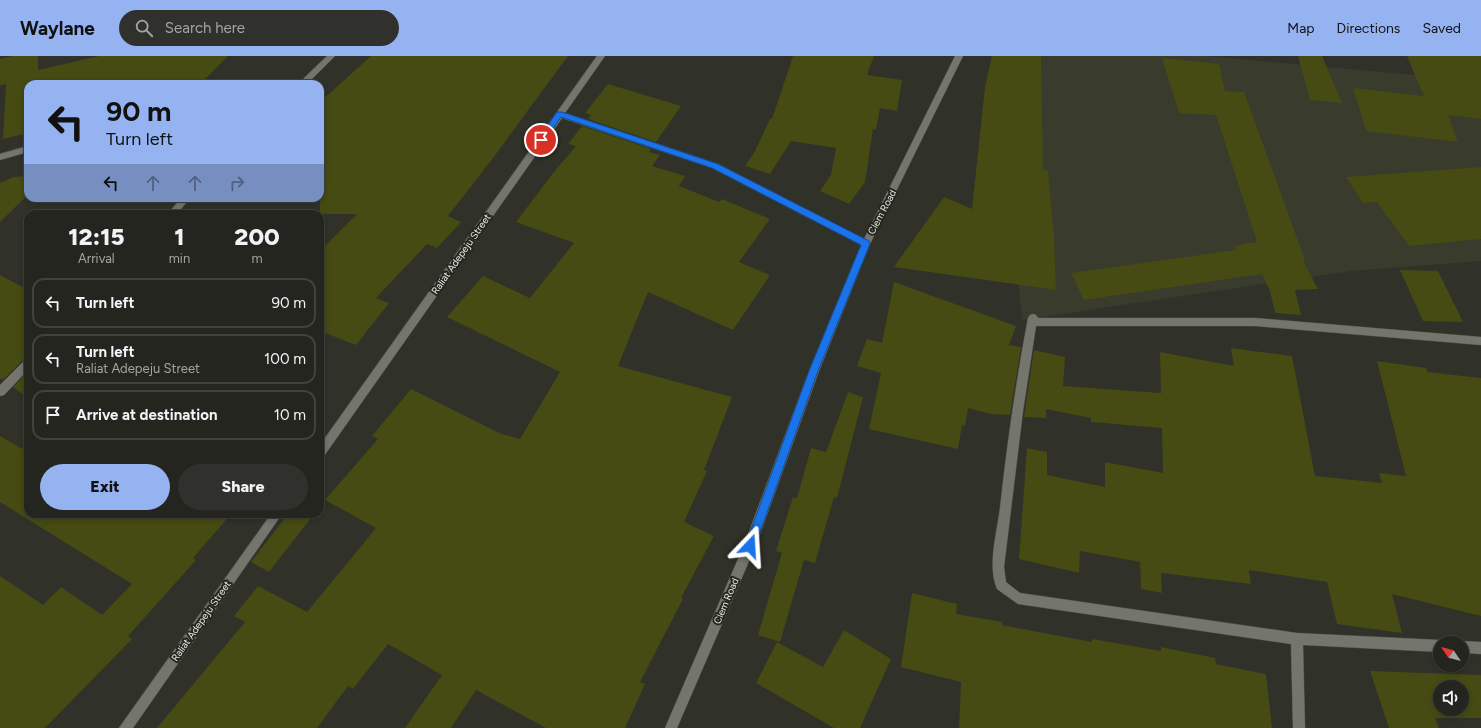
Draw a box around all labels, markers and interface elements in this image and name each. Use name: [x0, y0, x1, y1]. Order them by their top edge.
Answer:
search box: [119, 10, 399, 46]
text: Waylane: [20, 17, 95, 40]
icon: search: [133, 17, 155, 39]
text: Search here: [165, 19, 245, 37]
text: Map: [1287, 20, 1315, 37]
text: Directions: [1337, 20, 1400, 37]
text: Saved: [1422, 20, 1461, 37]
text: 90 m: [106, 94, 171, 128]
icon: left: [40, 96, 92, 148]
pin: [524, 123, 558, 157]
text: Turn left: [106, 128, 173, 150]
icon: arrive: [530, 129, 552, 151]
icon: left: [100, 172, 122, 194]
icon: ahead: [142, 172, 164, 194]
icon: ahead: [184, 172, 206, 194]
icon: right: [226, 172, 248, 194]
street label: Clem Road: [865, 187, 899, 237]
street label: Raliat Adepeju Street: [428, 211, 494, 297]
text: 12:15: [68, 222, 125, 251]
text: 1: [174, 222, 185, 251]
text: 200: [234, 222, 280, 251]
text: Arrival: [78, 251, 115, 266]
text: min: [169, 251, 190, 266]
text: m: [252, 251, 263, 266]
icon: left: [42, 292, 64, 314]
text: Turn left: [76, 294, 134, 312]
text: 90 m: [271, 294, 306, 312]
text: Turn left: [76, 343, 134, 361]
icon: left: [42, 348, 64, 370]
text: 100 m: [264, 350, 306, 368]
text: Raliat Adepeju Street: [76, 361, 200, 376]
icon: arrive: [42, 404, 64, 426]
text: Arrive at destination: [76, 406, 217, 424]
text: 10 m: [274, 406, 306, 424]
button: Exit: [40, 464, 170, 510]
button: Share: [178, 464, 308, 510]
position arrow: [729, 525, 771, 567]
street label: Clem Road: [710, 576, 742, 626]
street label: Raliat Adepeju Street: [168, 578, 234, 664]
north arrow: [1433, 636, 1469, 672]
map controls: [1433, 636, 1469, 716]
button: sound: [1433, 680, 1469, 716]

